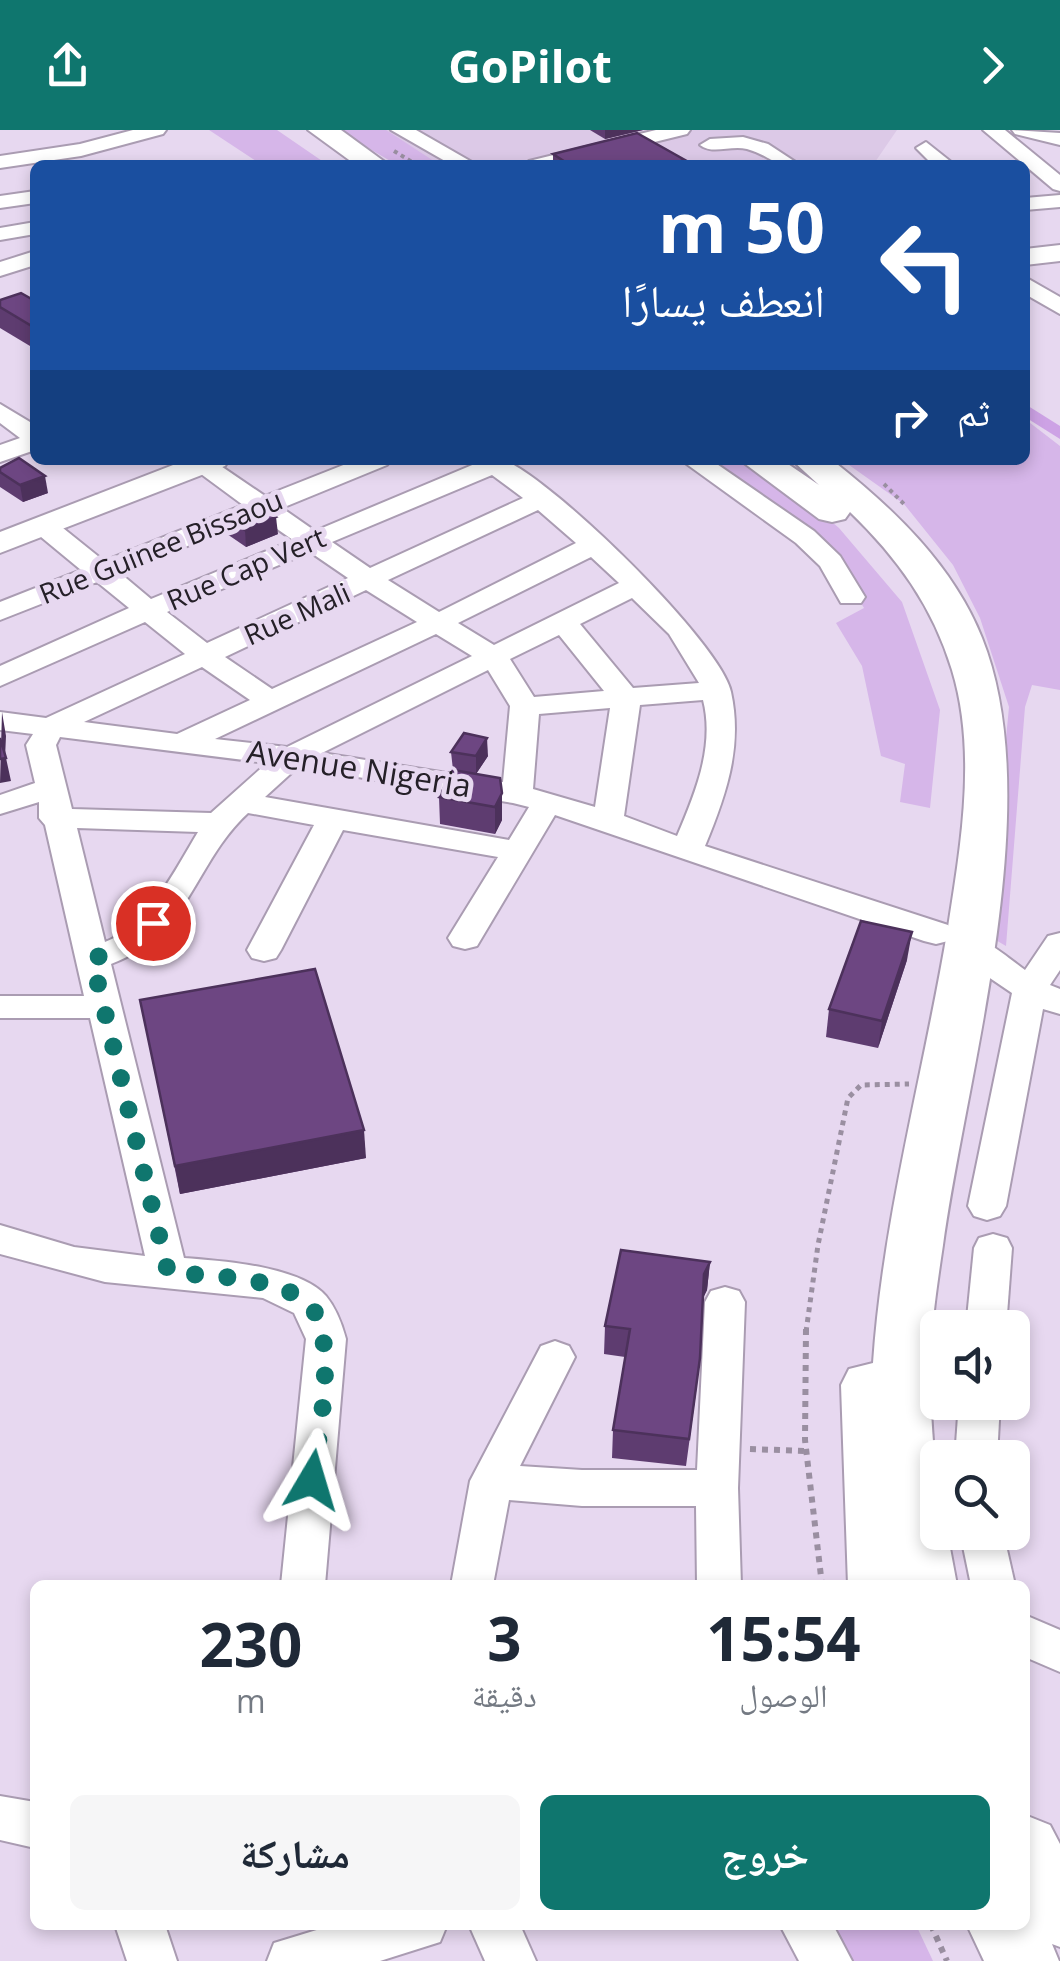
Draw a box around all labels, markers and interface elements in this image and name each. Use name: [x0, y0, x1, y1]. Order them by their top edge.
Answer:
text: GoPilot: [448, 35, 612, 96]
icon: share: [40, 38, 95, 93]
icon: forward: [965, 38, 1020, 93]
text: 50 m: [658, 178, 825, 274]
icon: left: [860, 200, 990, 330]
text: انعطف يسارًا: [622, 269, 825, 330]
text: ثم: [957, 385, 990, 437]
icon: right: [882, 390, 937, 445]
street label: Rue Guinee Bissaou: [33, 480, 288, 612]
street label: Rue Cap Vert: [160, 518, 331, 619]
street label: Rue Mali: [238, 573, 356, 653]
street label: Avenue Nigeria: [244, 729, 474, 806]
pin: [111, 881, 196, 966]
icon: arrive: [126, 896, 181, 951]
map controls: [920, 1310, 1030, 1550]
button: sound: [920, 1310, 1030, 1420]
position arrow: [260, 1428, 364, 1532]
button: search: [920, 1440, 1030, 1550]
text: 3: [487, 1597, 521, 1679]
text: 15:54: [706, 1597, 861, 1679]
text: 230: [199, 1603, 302, 1685]
text: دقيقة: [472, 1673, 537, 1716]
text: الوصول: [739, 1673, 828, 1716]
text: m: [236, 1679, 266, 1722]
button: مشاركة: [70, 1795, 520, 1910]
button: خروج: [540, 1795, 990, 1910]

